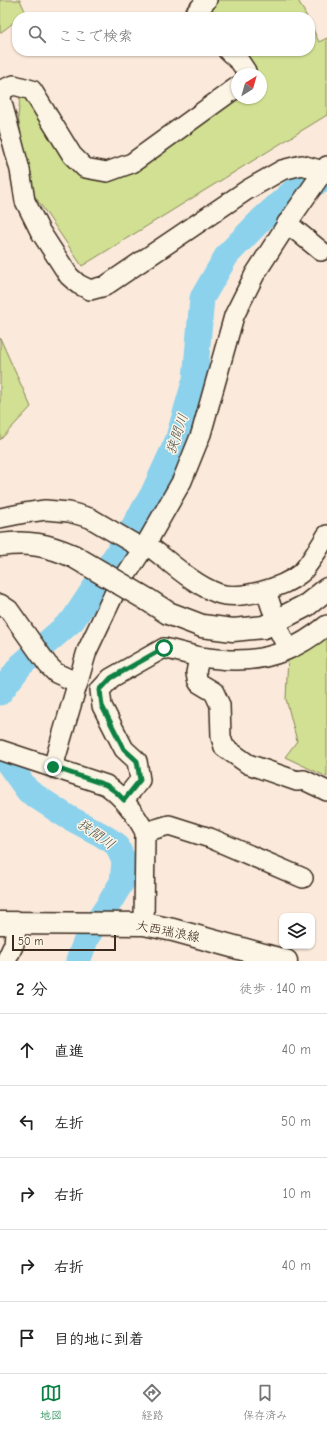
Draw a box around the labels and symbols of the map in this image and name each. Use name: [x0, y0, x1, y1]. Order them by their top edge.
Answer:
north arrow: [231, 68, 267, 104]
water label: 狭間川: [162, 411, 192, 457]
route start: [155, 639, 173, 657]
route end: [44, 758, 62, 776]
water label: 狭間川: [74, 815, 118, 853]
street label: 大西瑞浪線: [135, 917, 202, 945]
scale bar: [12, 933, 116, 952]

